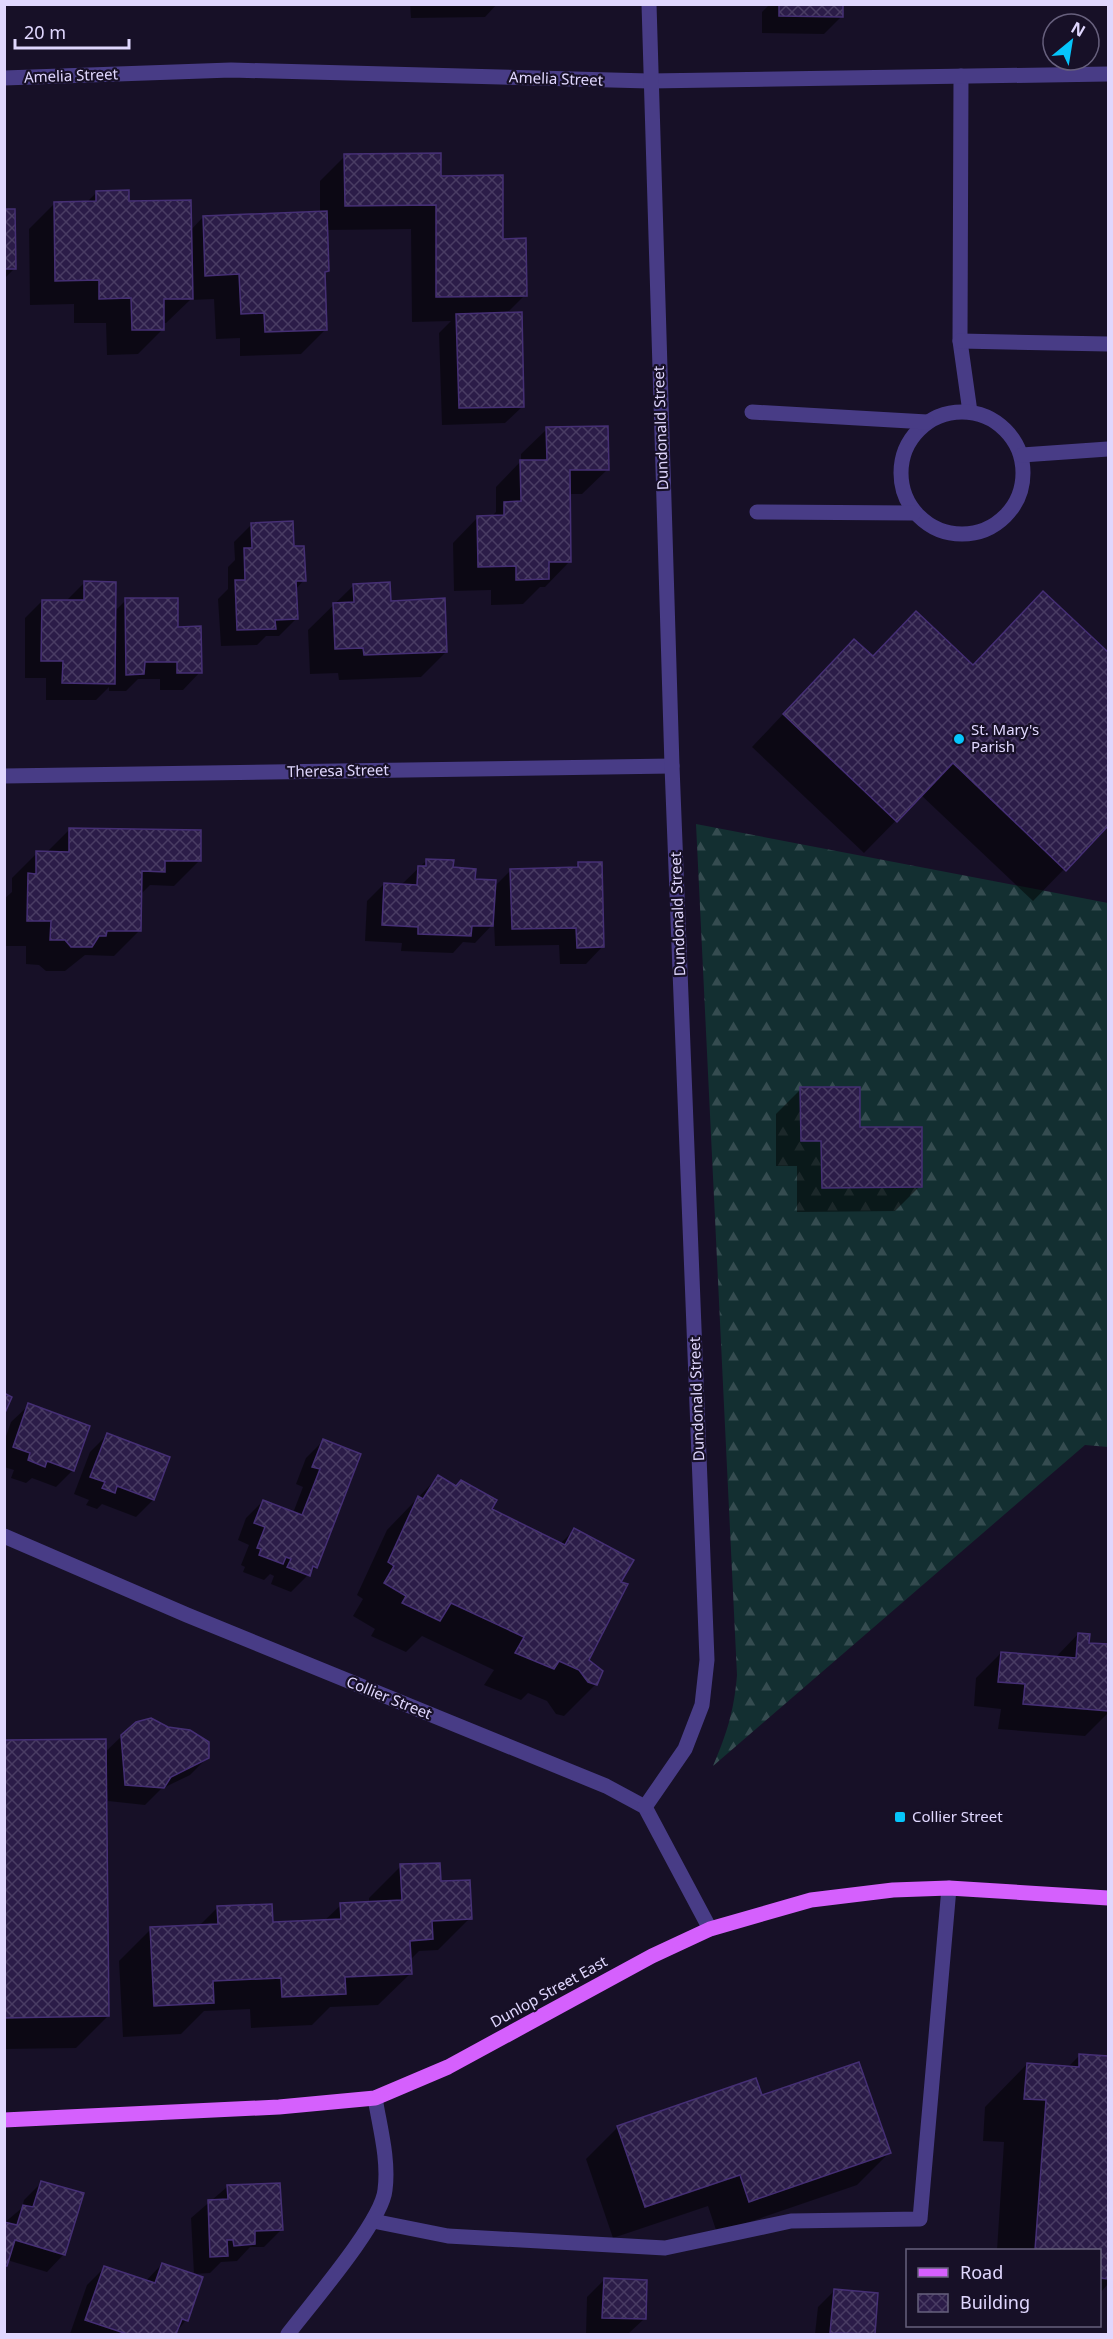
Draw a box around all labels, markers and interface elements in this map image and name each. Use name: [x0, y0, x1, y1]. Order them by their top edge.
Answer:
scale bar: [15, 12, 129, 50]
north arrow: [1041, 12, 1101, 72]
text: N: [1067, 16, 1090, 42]
text: 20 m: [24, 20, 66, 44]
street label: Amelia Street: [24, 63, 119, 87]
street label: Amelia Street: [509, 66, 604, 90]
street label: Dundonald Street: [648, 365, 672, 491]
place label: St. Mary's Parish: [971, 719, 1039, 756]
marker: St. Mary's Parish: [952, 732, 966, 746]
street label: Theresa Street: [287, 759, 390, 781]
street label: Dundonald Street: [665, 851, 689, 977]
street label: Dundonald Street: [684, 1336, 708, 1462]
street label: Collier Street: [344, 1671, 436, 1724]
place label: Collier Street: [912, 1806, 1003, 1826]
marker: Collier Street: [893, 1810, 907, 1824]
street label: Dunlop Street East: [487, 1950, 611, 2032]
legend: [906, 2249, 1101, 2327]
text: Road: [960, 2260, 1003, 2284]
text: Building: [960, 2290, 1030, 2314]

